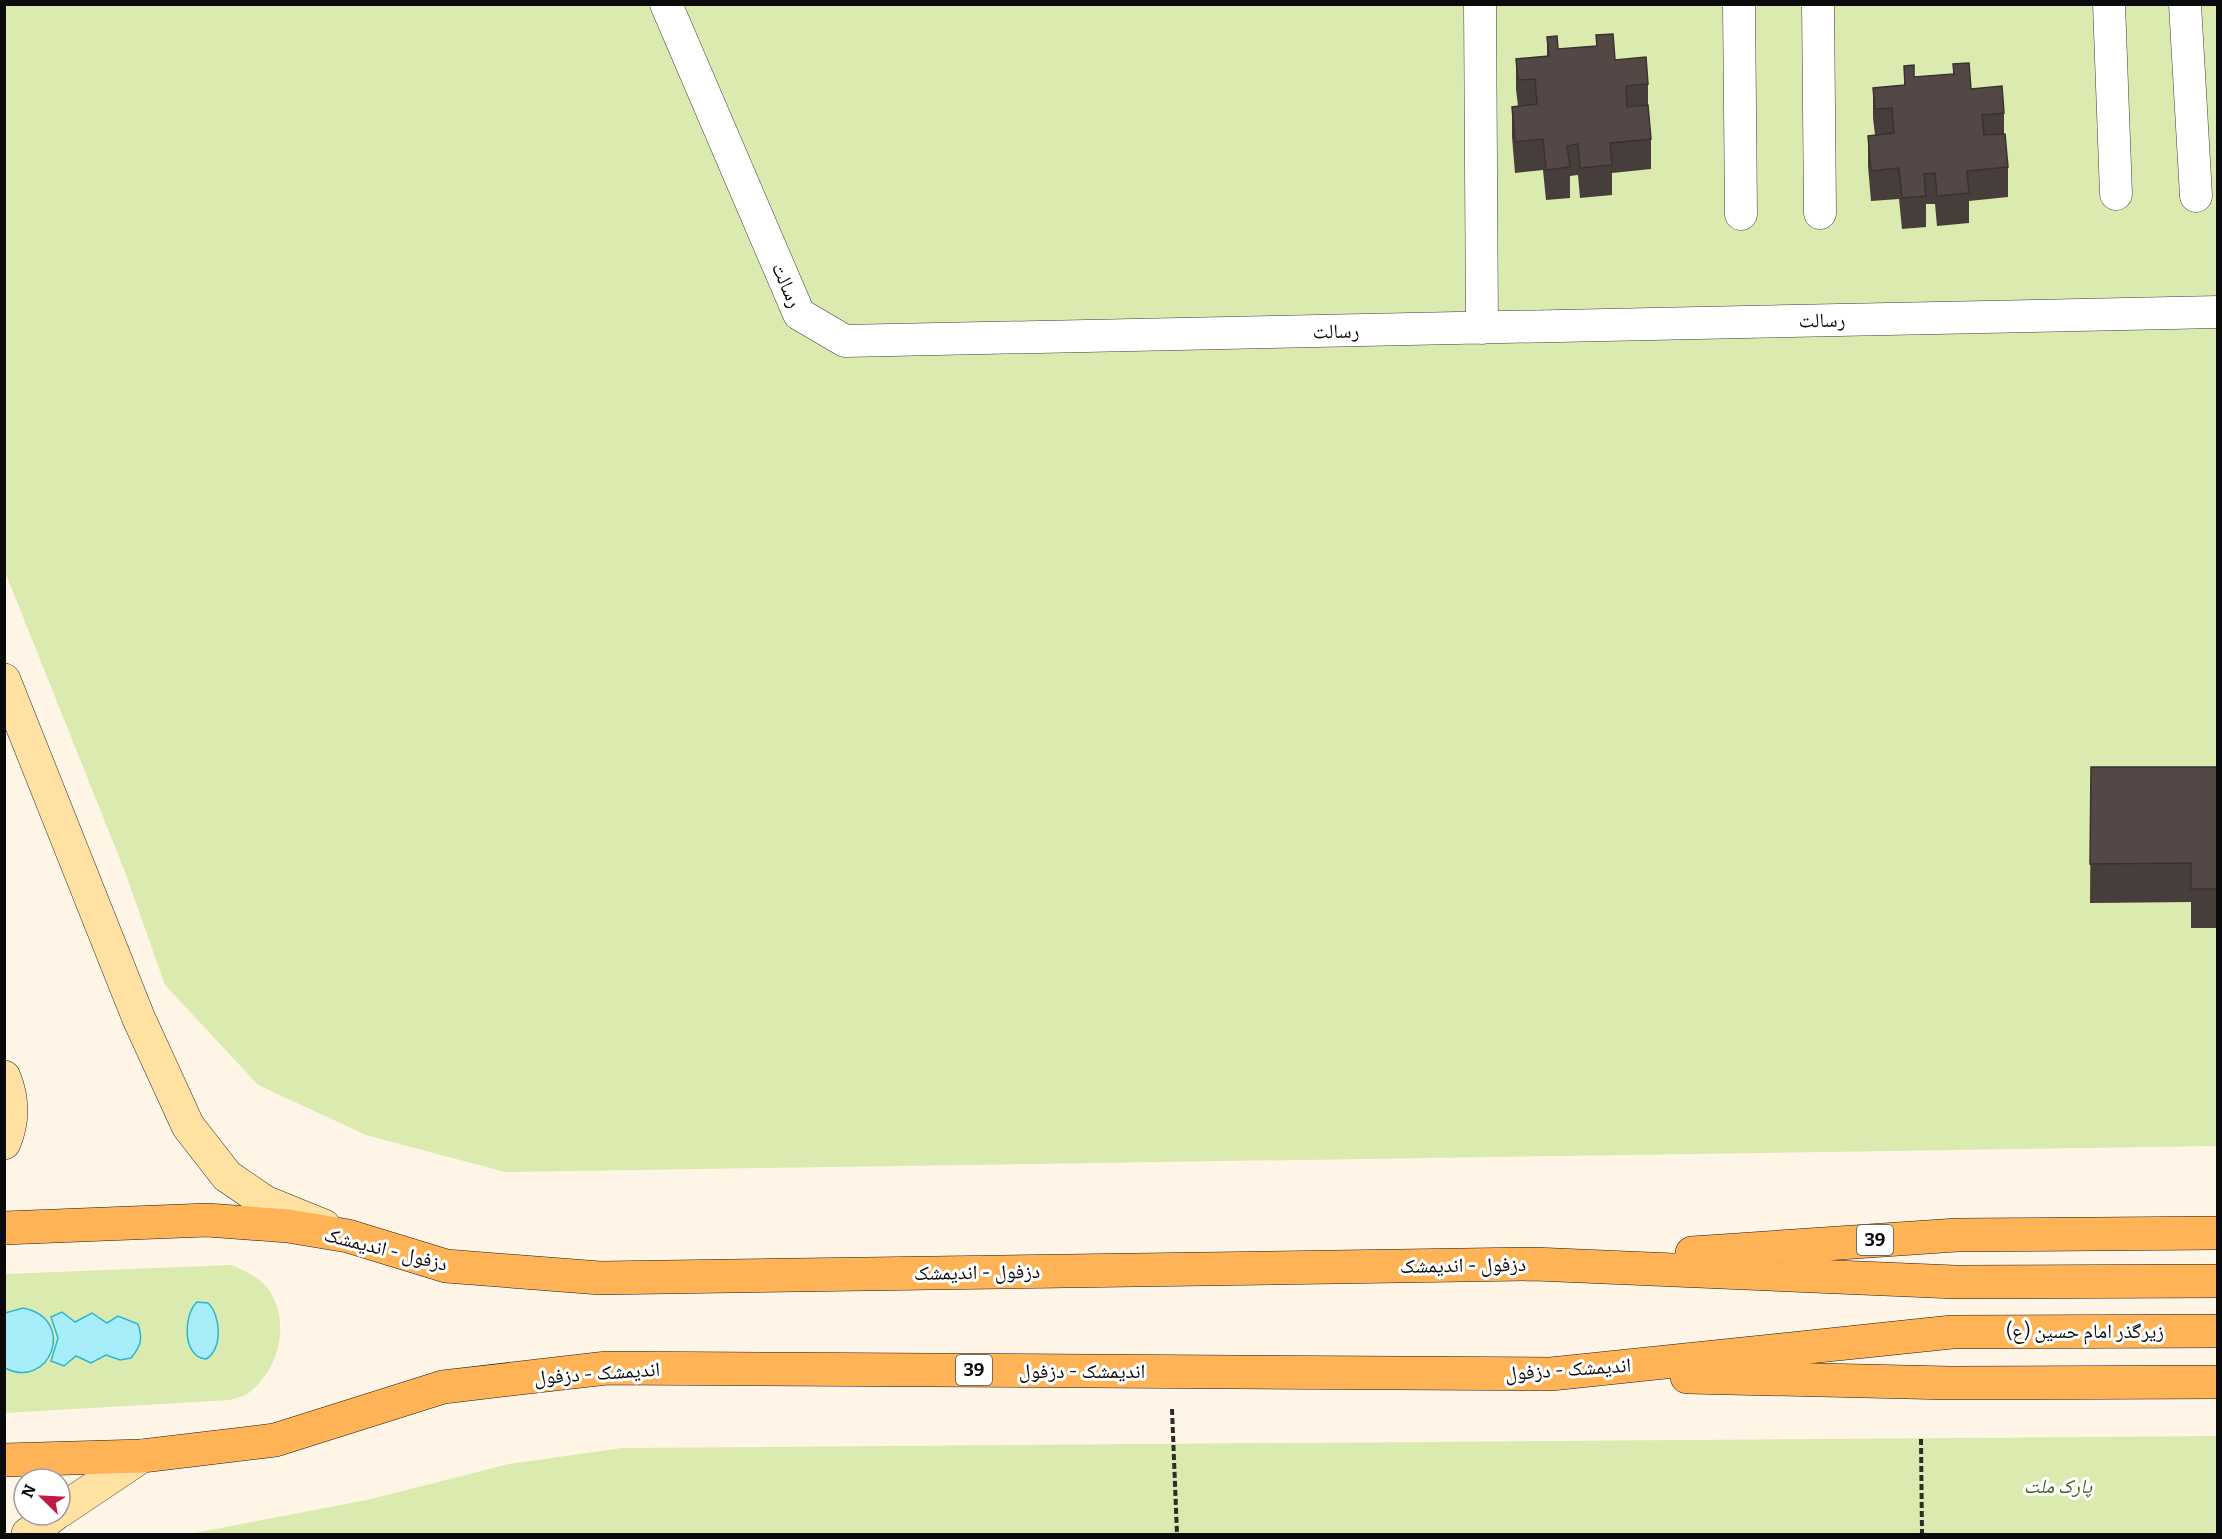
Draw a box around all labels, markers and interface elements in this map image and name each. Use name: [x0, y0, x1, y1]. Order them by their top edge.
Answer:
street label: رسالت: [767, 259, 807, 311]
street label: رسالت: [1799, 308, 1845, 332]
street label: رسالت: [1313, 319, 1359, 343]
street label: دزفول - اندیمشک: [322, 1222, 450, 1276]
road number: 39: [1857, 1225, 1893, 1255]
street label: دزفول - اندیمشک: [1400, 1252, 1526, 1278]
street label: دزفول - اندیمشک: [914, 1259, 1040, 1285]
street label: زیرگذر امام حسین (ع): [2006, 1319, 2164, 1345]
street label: اندیمشک - دزفول: [1504, 1353, 1632, 1385]
road number: 39: [956, 1355, 992, 1385]
street label: اندیمشک - دزفول: [533, 1357, 661, 1389]
street label: اندیمشک - دزفول: [1019, 1359, 1145, 1383]
north arrow: [12, 1467, 72, 1527]
park label: پارک ملت: [2024, 1474, 2092, 1498]
text: N: [18, 1482, 40, 1501]

